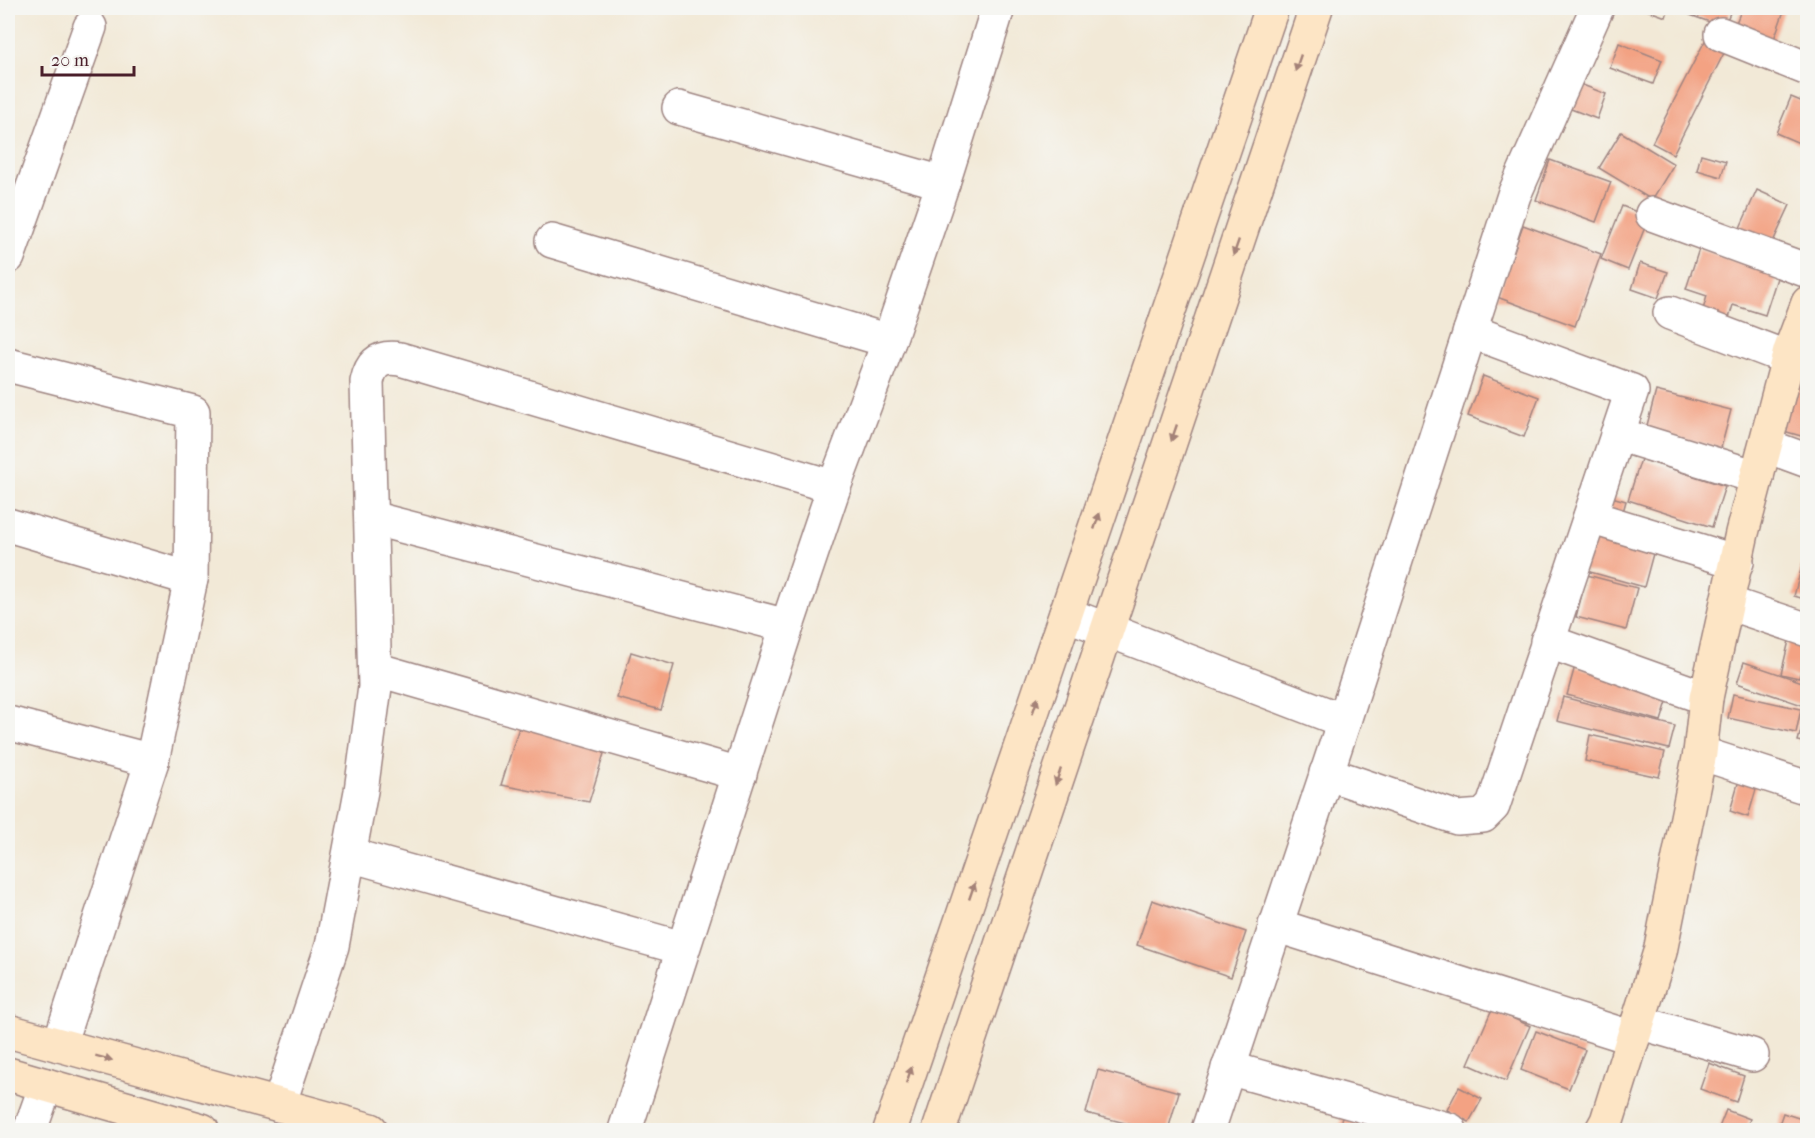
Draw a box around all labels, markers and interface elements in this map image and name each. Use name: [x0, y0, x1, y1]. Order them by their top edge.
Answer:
scale bar: [42, 39, 134, 77]
text: 20 m: [51, 50, 89, 71]
one-way arrow: [1292, 54, 1302, 72]
one-way arrow: [1230, 239, 1240, 257]
one-way arrow: [1168, 424, 1178, 442]
one-way arrow: [1093, 512, 1103, 530]
one-way arrow: [1030, 697, 1040, 715]
one-way arrow: [1053, 768, 1062, 786]
one-way arrow: [967, 881, 977, 899]
one-way arrow: [95, 1053, 114, 1063]
one-way arrow: [904, 1066, 914, 1084]

